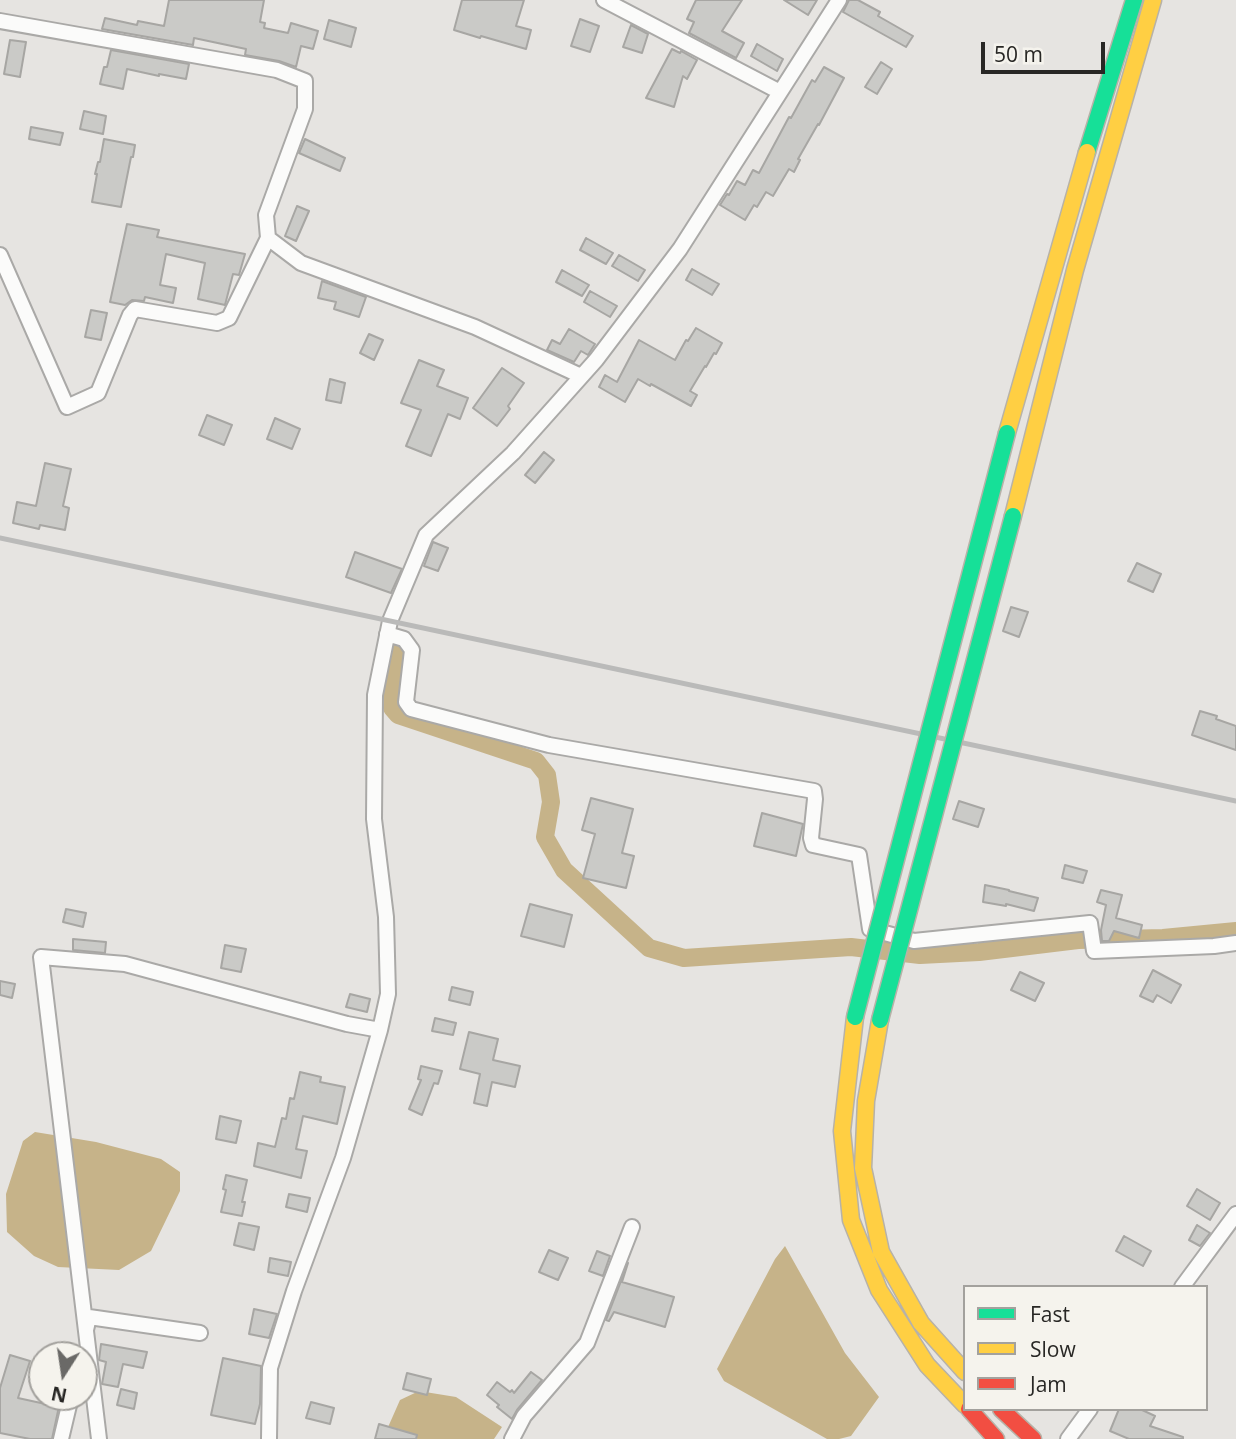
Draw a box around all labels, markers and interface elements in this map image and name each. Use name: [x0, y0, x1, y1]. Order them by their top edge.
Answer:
scale bar: [984, 28, 1108, 72]
text: 50 m: [994, 40, 1043, 68]
legend: [963, 1285, 1208, 1411]
text: Fast: [1030, 1300, 1070, 1328]
text: Slow: [1030, 1335, 1076, 1363]
north arrow: [28, 1341, 98, 1411]
text: Jam: [1030, 1370, 1067, 1398]
text: N: [49, 1380, 69, 1409]

